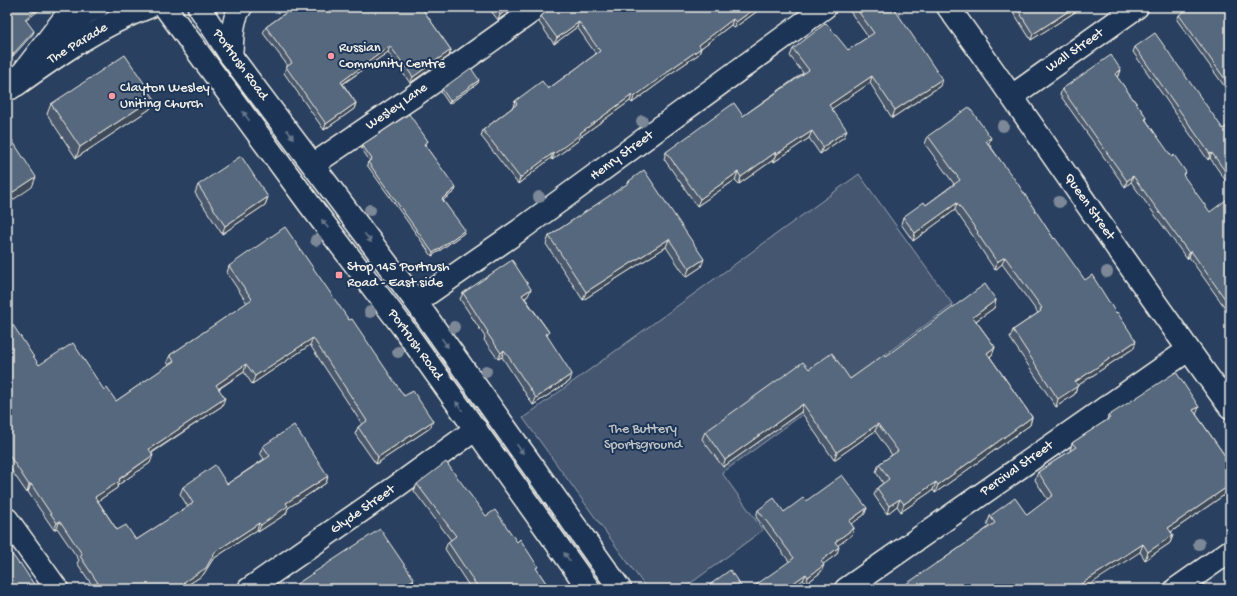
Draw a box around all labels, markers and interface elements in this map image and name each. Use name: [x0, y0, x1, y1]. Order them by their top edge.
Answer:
street label: The Parade: [44, 19, 112, 69]
street label: Wall Street: [1043, 24, 1108, 77]
street label: Portrush Road: [208, 25, 273, 105]
place label: Russian Community Centre: [339, 40, 446, 73]
marker: Russian Community Centre: [326, 51, 336, 61]
street label: Wesley Lane: [363, 79, 432, 134]
place label: Clayton Wesley Uniting Church: [120, 80, 210, 113]
marker: Clayton Wesley Uniting Church: [107, 91, 117, 101]
one-way arrow: [242, 111, 250, 122]
street label: Henry Street: [587, 127, 658, 185]
one-way arrow: [286, 128, 295, 139]
street label: Queen Street: [1060, 170, 1119, 245]
one-way arrow: [321, 219, 329, 229]
one-way arrow: [364, 232, 372, 243]
place label: Stop 145 Portrush Road - East side: [347, 259, 450, 292]
marker: Stop 145 Portrush Road - East side: [334, 270, 344, 280]
street label: Portrush Road: [383, 305, 448, 385]
one-way arrow: [441, 338, 449, 348]
one-way arrow: [455, 401, 463, 411]
park label: The Buttery Sportsground: [604, 421, 684, 454]
street label: Percival Street: [976, 437, 1058, 501]
one-way arrow: [516, 444, 524, 454]
street label: Glyde Street: [327, 481, 400, 538]
one-way arrow: [563, 552, 571, 563]

